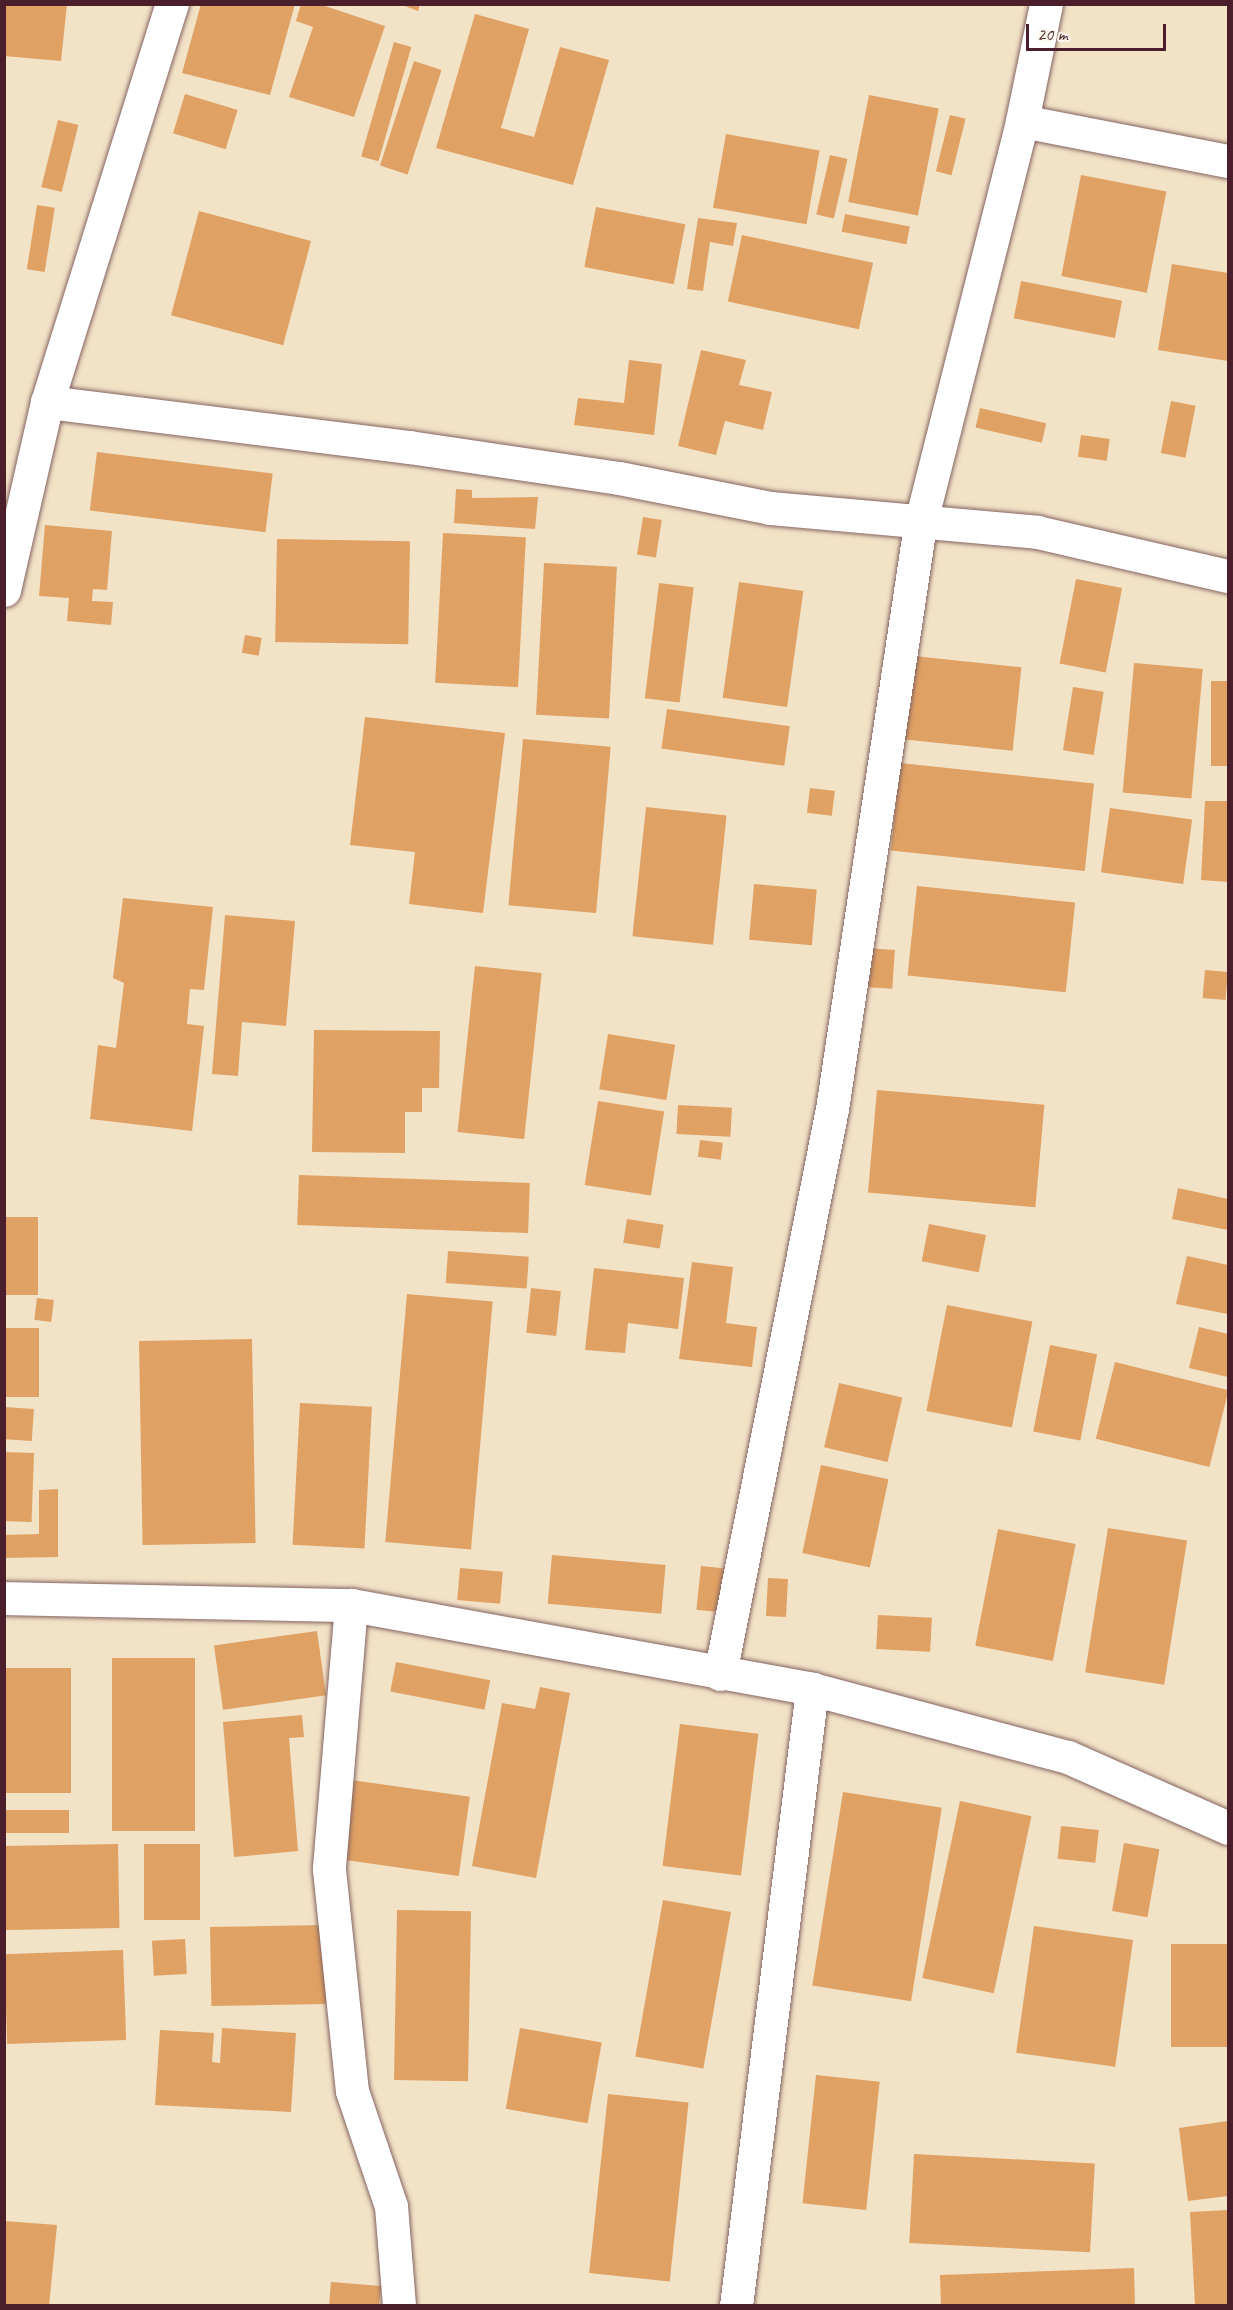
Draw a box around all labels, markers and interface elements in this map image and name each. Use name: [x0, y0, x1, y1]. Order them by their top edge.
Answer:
scale bar: [1029, 12, 1168, 50]
text: 20 m: [1037, 23, 1068, 45]

